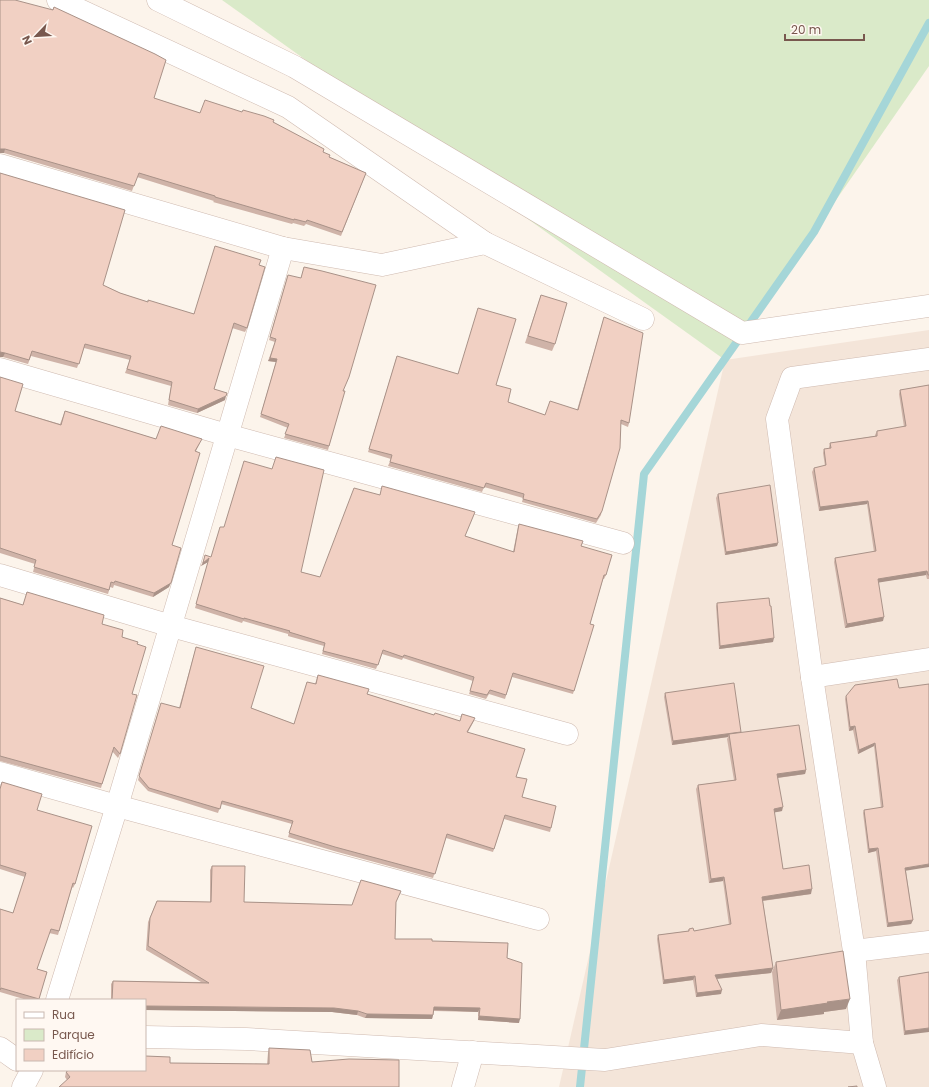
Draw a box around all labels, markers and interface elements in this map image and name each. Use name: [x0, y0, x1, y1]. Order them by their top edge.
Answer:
north arrow: [16, 16, 56, 56]
scale bar: [785, 16, 864, 42]
text: 20 m: [791, 21, 821, 38]
text: N: [18, 33, 36, 47]
legend: [16, 999, 146, 1071]
text: Rua: [52, 1006, 75, 1023]
text: Parque: [52, 1026, 95, 1043]
text: Edifício: [52, 1046, 94, 1063]

